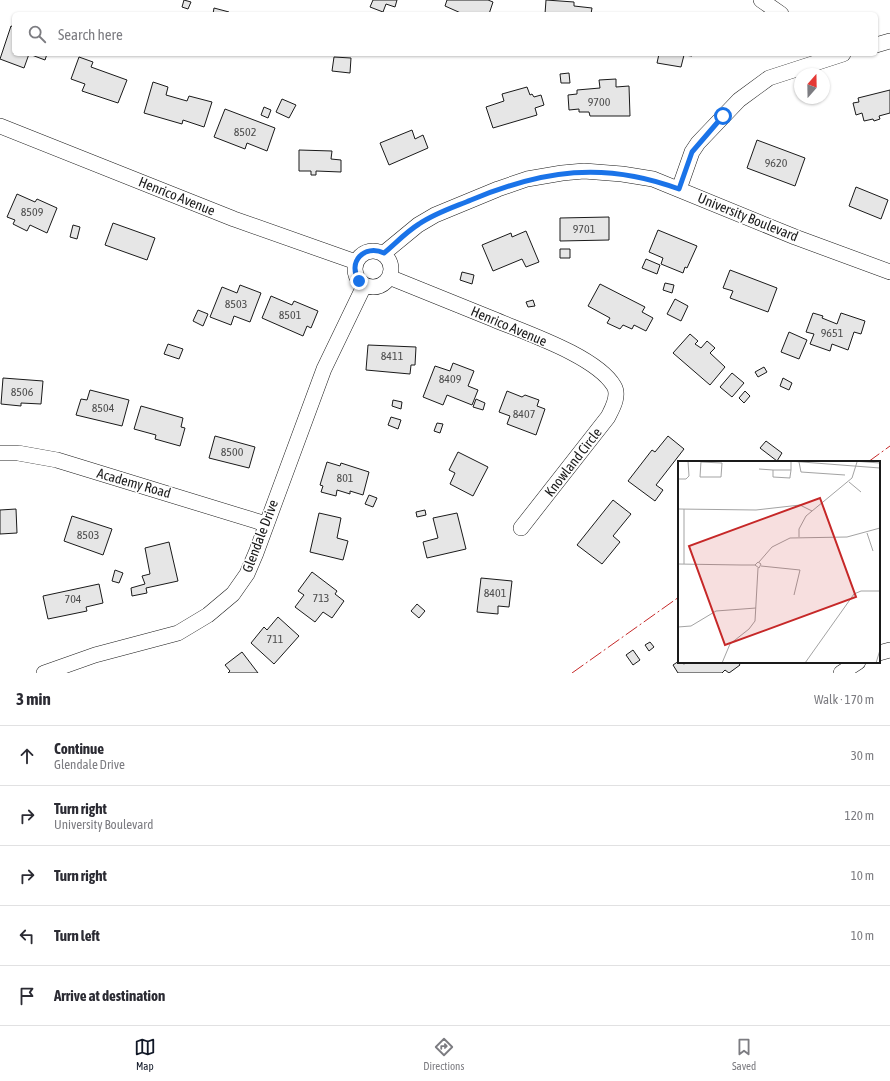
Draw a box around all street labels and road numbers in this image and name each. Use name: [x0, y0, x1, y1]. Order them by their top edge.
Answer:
street label: Henrico Avenue: [136, 173, 218, 219]
street label: University Boulevard: [695, 190, 801, 244]
street label: Henrico Avenue: [469, 303, 549, 349]
street label: Knowland Circle: [541, 424, 605, 500]
street label: Academy Road: [95, 465, 173, 501]
street label: Glendale Drive: [239, 498, 281, 574]

